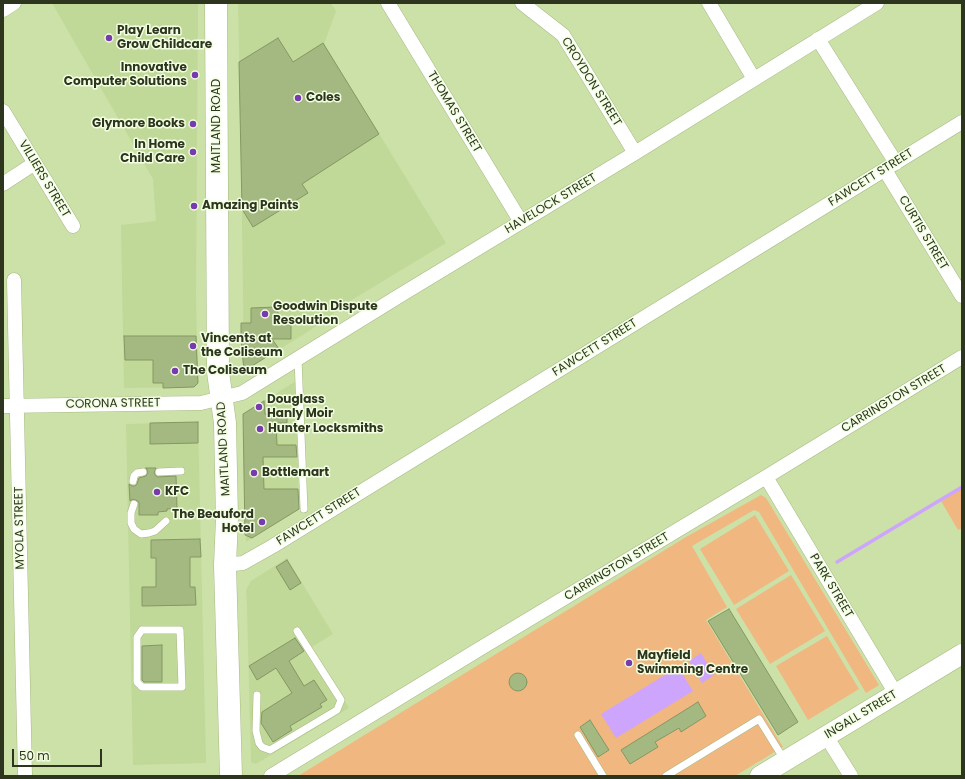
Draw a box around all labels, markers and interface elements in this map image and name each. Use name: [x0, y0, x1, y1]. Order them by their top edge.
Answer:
place label: Play Learn Grow Childcare: [117, 24, 212, 52]
marker: Play Learn Grow Childcare: [104, 33, 114, 43]
street label: CROYDON STREET: [558, 35, 624, 129]
place label: Innovative Computer Solutions: [64, 61, 187, 89]
street label: THOMAS STREET: [424, 69, 484, 155]
marker: Innovative Computer Solutions: [190, 70, 200, 80]
street label: MAITLAND ROAD: [210, 79, 224, 173]
place label: Coles: [306, 91, 340, 105]
marker: Coles: [293, 93, 303, 103]
place label: Glymore Books: [92, 117, 185, 131]
marker: Glymore Books: [188, 119, 198, 129]
street label: VILLIERS STREET: [15, 138, 73, 220]
place label: In Home Child Care: [120, 138, 185, 166]
street label: FAWCETT STREET: [826, 146, 916, 210]
marker: In Home Child Care: [188, 147, 198, 157]
street label: HAVELOCK STREET: [502, 171, 600, 237]
street label: CURTIS STREET: [895, 193, 951, 273]
place label: Amazing Paints: [202, 199, 299, 213]
marker: Amazing Paints: [189, 201, 199, 211]
place label: Goodwin Dispute Resolution: [273, 300, 378, 328]
marker: Goodwin Dispute Resolution: [260, 309, 270, 319]
street label: FAWCETT STREET: [550, 316, 640, 380]
place label: Vincents at the Coliseum: [201, 332, 283, 360]
marker: Vincents at the Coliseum: [188, 341, 198, 351]
street label: CARRINGTON STREET: [839, 362, 949, 436]
place label: The Coliseum: [183, 364, 267, 378]
marker: The Coliseum: [170, 366, 180, 376]
place label: Douglass Hanly Moir: [267, 393, 333, 421]
street label: CORONA STREET: [65, 396, 161, 412]
street label: MAITLAND ROAD: [214, 401, 234, 497]
marker: Douglass Hanly Moir: [254, 402, 264, 412]
place label: Hunter Locksmiths: [268, 422, 384, 436]
marker: Hunter Locksmiths: [255, 424, 265, 434]
place label: Bottlemart: [262, 466, 329, 480]
marker: Bottlemart: [249, 468, 259, 478]
place label: KFC: [165, 485, 189, 499]
street label: FAWCETT STREET: [274, 485, 364, 549]
street label: MYOLA STREET: [12, 486, 28, 570]
marker: KFC: [152, 487, 162, 497]
place label: The Beauford Hotel: [172, 508, 254, 536]
marker: The Beauford Hotel: [257, 517, 267, 527]
street label: CARRINGTON STREET: [562, 530, 672, 604]
street label: PARK STREET: [806, 551, 856, 621]
place label: Mayfield Swimming Centre: [637, 649, 748, 677]
marker: Mayfield Swimming Centre: [624, 658, 634, 668]
street label: INGALL STREET: [822, 688, 900, 742]
scale bar: [14, 741, 104, 767]
text: 50 m: [19, 747, 50, 764]

